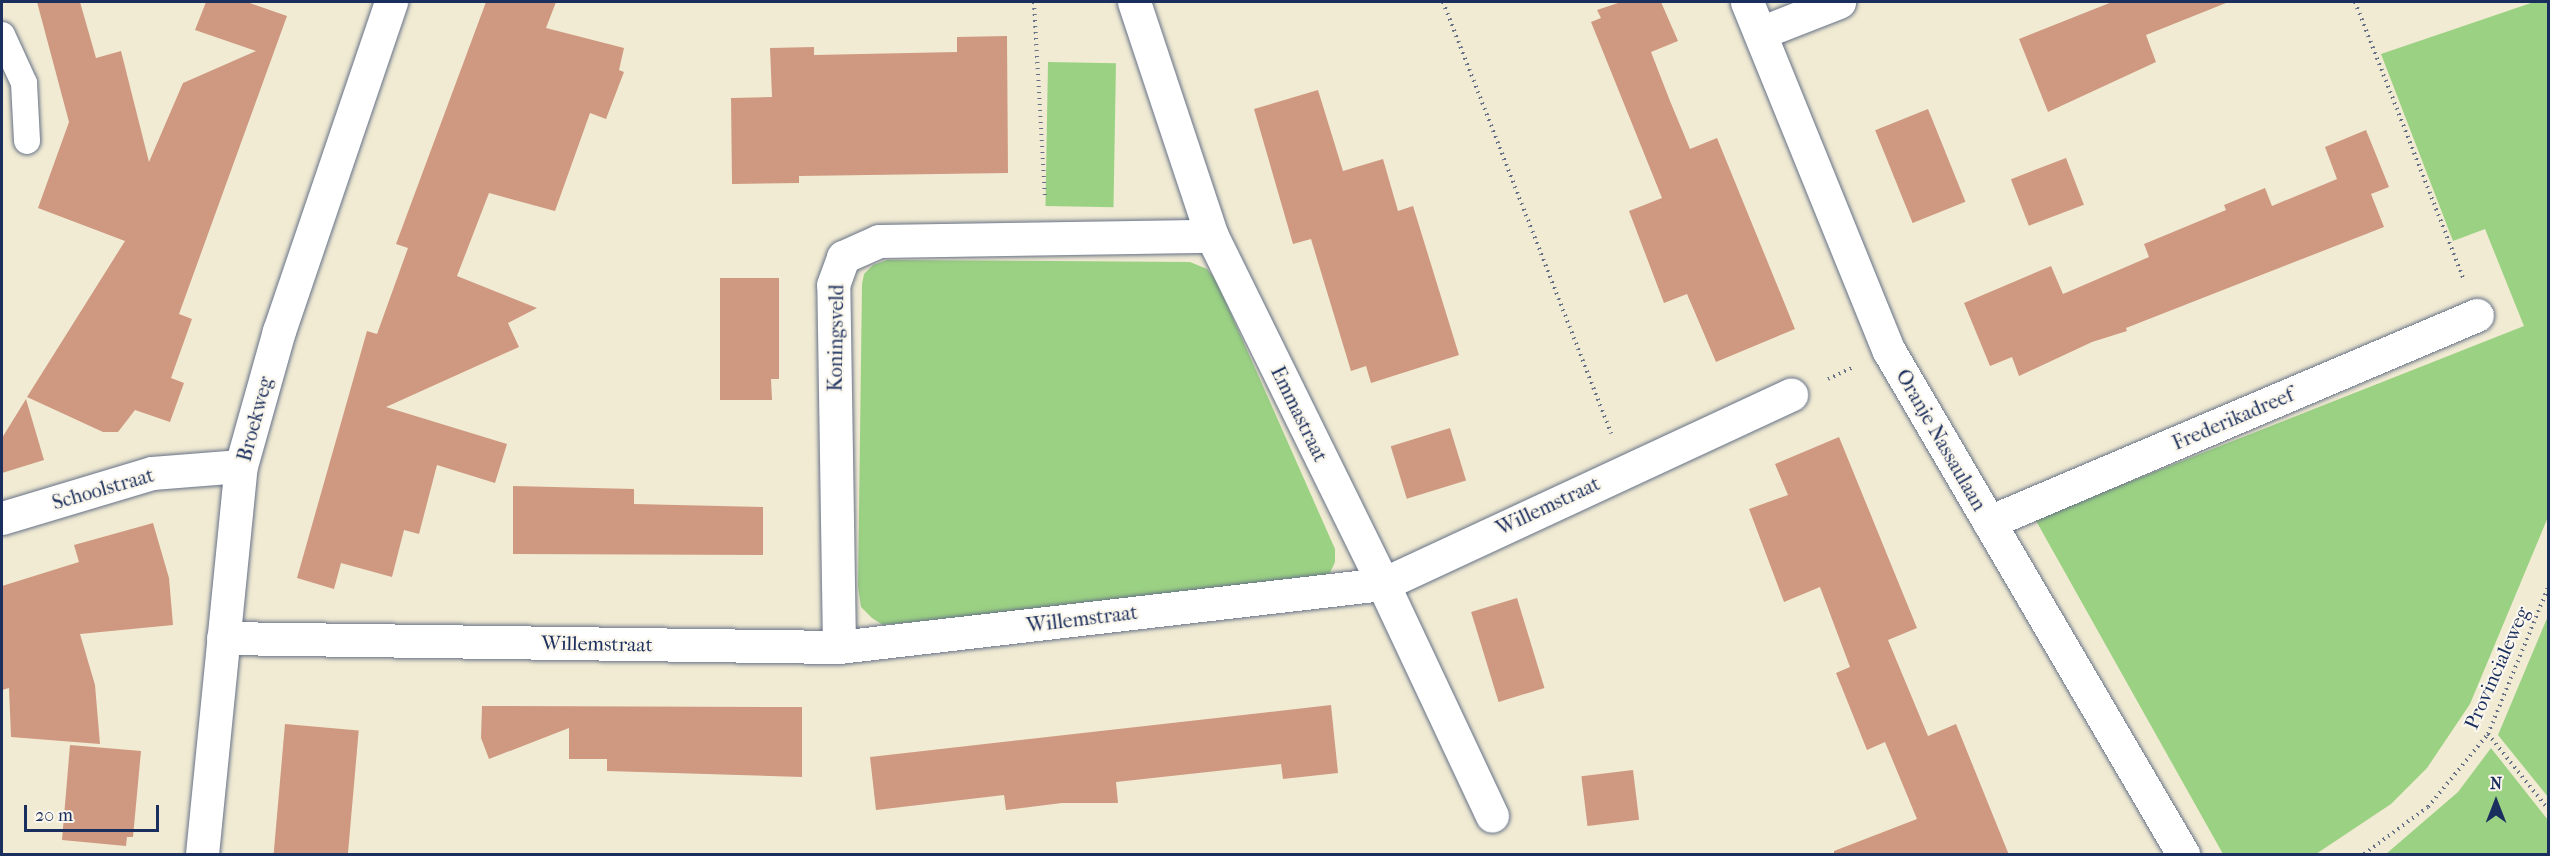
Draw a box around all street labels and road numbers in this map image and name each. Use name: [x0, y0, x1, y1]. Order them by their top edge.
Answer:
street label: Koningsveld: [823, 284, 849, 392]
street label: Emmastraat: [1266, 362, 1332, 466]
street label: Oranje Nassaulaan: [1891, 365, 1991, 515]
street label: Broekweg: [232, 374, 278, 464]
street label: Frederikadreef: [2169, 383, 2297, 455]
street label: Schoolstraat: [49, 463, 157, 515]
street label: Willemstraat: [1492, 472, 1604, 540]
street label: Willemstraat: [1025, 600, 1139, 638]
street label: Provincialeweg: [2459, 603, 2535, 733]
street label: Willemstraat: [541, 631, 653, 657]

